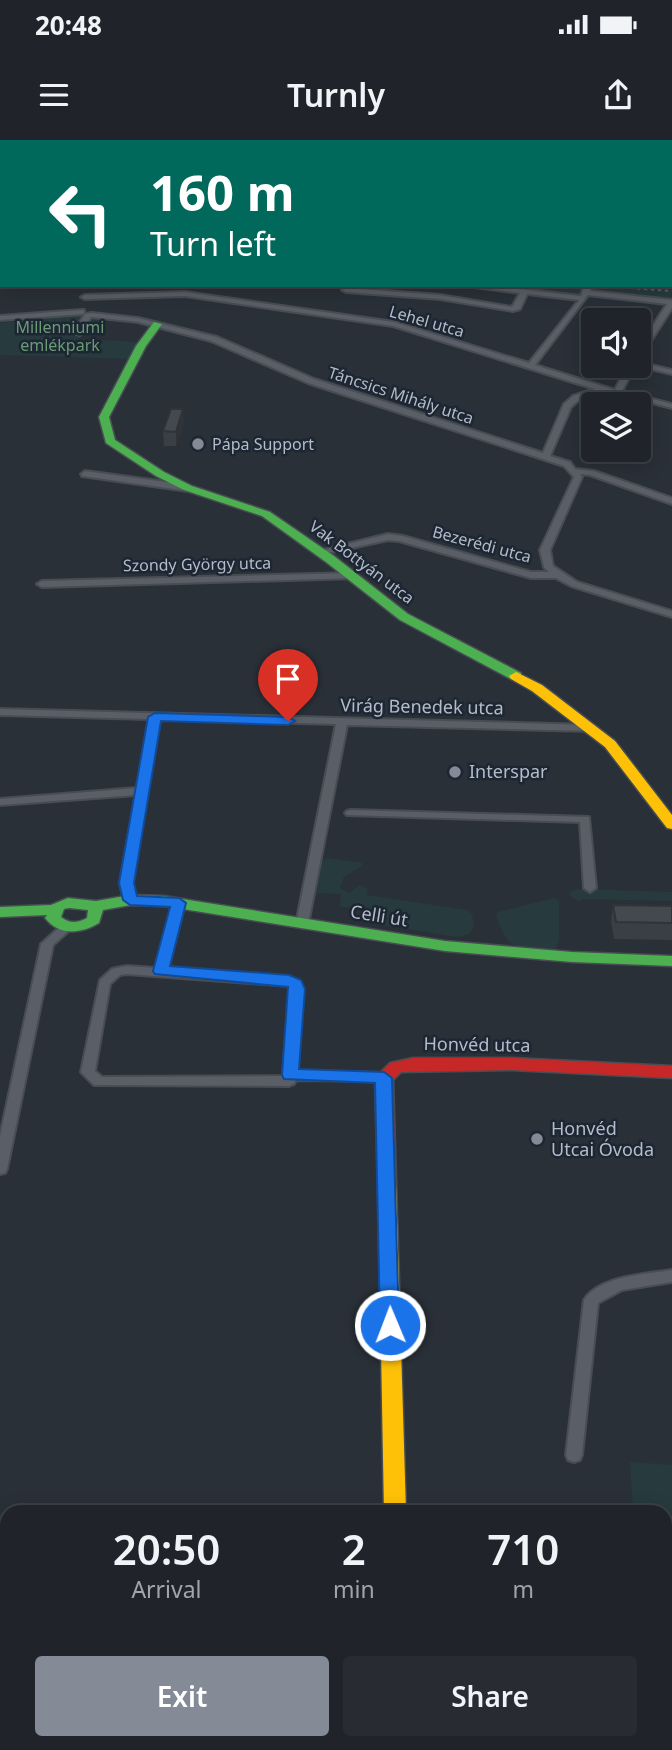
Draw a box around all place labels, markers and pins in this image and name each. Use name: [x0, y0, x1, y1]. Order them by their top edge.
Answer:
place label: Pápa Support: [212, 433, 314, 455]
marker: Pápa Support: [190, 436, 206, 452]
pin: [258, 649, 318, 721]
place label: Interspar: [469, 759, 548, 783]
marker: Interspar: [447, 764, 463, 780]
place label: Honvéd Utcai Óvoda: [551, 1116, 654, 1161]
marker: Honvéd Utcai Óvoda: [529, 1131, 545, 1147]

